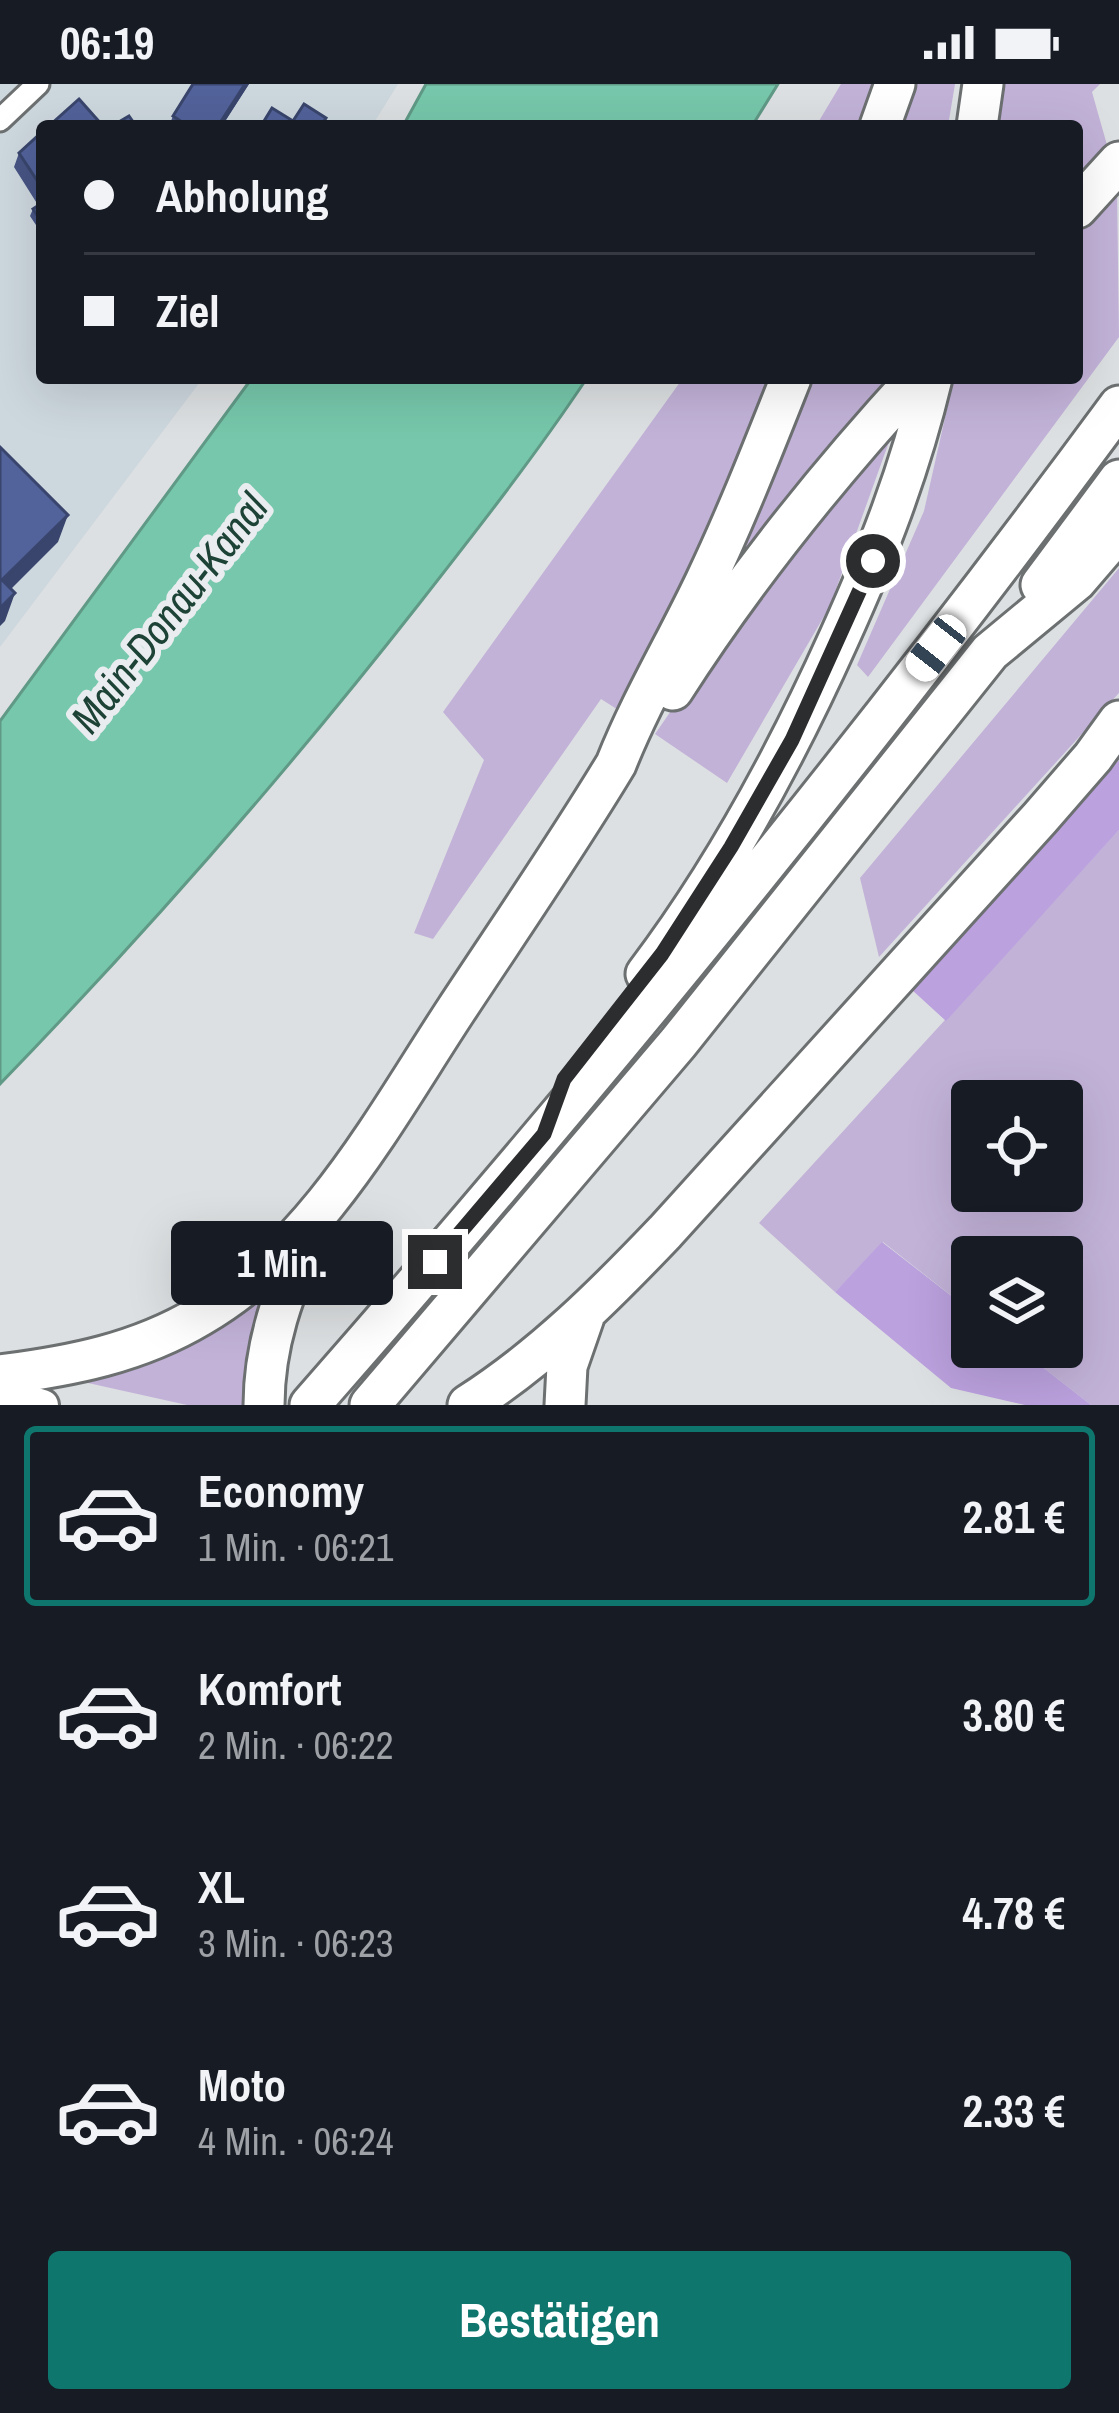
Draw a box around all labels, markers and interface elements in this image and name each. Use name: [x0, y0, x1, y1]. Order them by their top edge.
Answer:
text: 06:19: [60, 12, 154, 73]
text: Abholung: [156, 165, 328, 226]
text: Ziel: [156, 280, 220, 341]
water label: Main-Donau-Kanal: [58, 481, 281, 744]
route start: [846, 534, 900, 588]
car: [900, 609, 972, 687]
map controls: [951, 1080, 1083, 1368]
button: locate: [951, 1080, 1083, 1212]
callout: 1 Min.: [171, 1220, 393, 1304]
route end: [408, 1235, 462, 1289]
button: layers: [951, 1236, 1083, 1368]
text: 1 Min.: [237, 1237, 327, 1289]
text: Economy: [198, 1460, 364, 1521]
icon: car: [54, 1462, 162, 1570]
text: 2.81 €: [962, 1486, 1065, 1547]
text: 1 Min. · 06:21: [198, 1521, 394, 1573]
text: Komfort: [198, 1658, 341, 1719]
icon: car: [54, 1660, 162, 1768]
text: 3.80 €: [962, 1684, 1065, 1745]
text: 2 Min. · 06:22: [198, 1719, 394, 1771]
text: XL: [198, 1856, 245, 1917]
icon: car: [54, 1858, 162, 1966]
text: 4.78 €: [962, 1882, 1065, 1943]
text: 3 Min. · 06:23: [198, 1917, 394, 1969]
text: Moto: [198, 2054, 286, 2115]
icon: car: [54, 2056, 162, 2164]
text: 2.33 €: [962, 2080, 1065, 2141]
text: 4 Min. · 06:24: [198, 2115, 394, 2167]
button: Bestätigen: [48, 2251, 1071, 2389]

